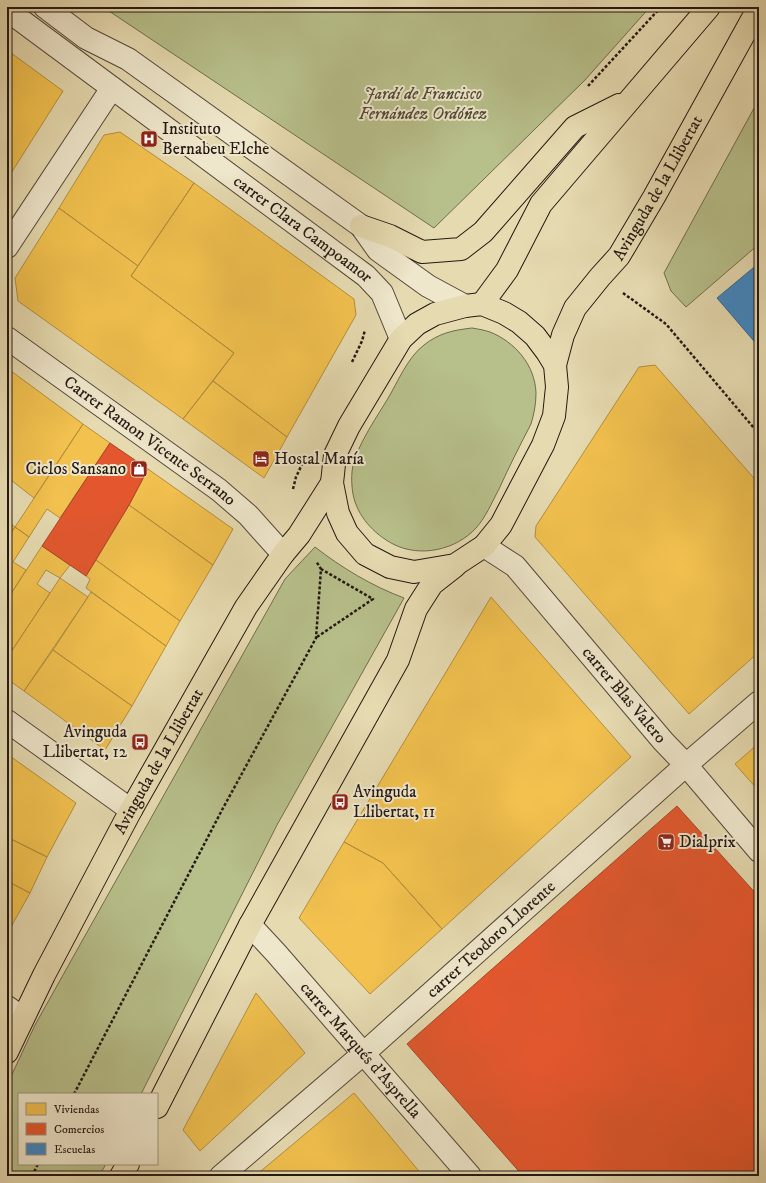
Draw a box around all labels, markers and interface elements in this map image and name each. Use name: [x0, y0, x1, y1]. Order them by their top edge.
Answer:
park label: Jardí de Francisco Fernández Ordóñez: [359, 83, 487, 125]
street label: Avinguda de la Llibertat: [608, 111, 708, 265]
place label: Instituto Bernabeu Elche: [162, 118, 269, 160]
hospital icon: Instituto Bernabeu Elche: [139, 129, 159, 149]
street label: carrer Clara Campoamor: [229, 170, 378, 288]
street label: Carrer Ramon Vicente Serrano: [59, 371, 241, 511]
place label: Hostal María: [274, 448, 365, 470]
hotel icon: Hostal María: [251, 449, 271, 469]
place label: Ciclos Sansano: [25, 458, 126, 480]
shop icon: Ciclos Sansano: [129, 459, 149, 479]
street label: carrer Blas Valero: [577, 642, 671, 748]
street label: Avinguda de la Llibertat: [109, 684, 209, 838]
place label: Avinguda Llibertat, 12: [43, 721, 128, 763]
bus stop icon: Avinguda Llibertat, 12: [130, 732, 150, 752]
place label: Avinguda Llibertat, 11: [353, 781, 435, 823]
bus stop icon: Avinguda Llibertat, 11: [330, 792, 350, 812]
place label: Dialprix: [679, 831, 737, 853]
supermarket icon: Dialprix: [656, 832, 676, 852]
street label: carrer Teodoro Llorente: [422, 876, 560, 1003]
street label: carrer Marqués d'Asprella: [295, 977, 427, 1124]
legend: [18, 1093, 158, 1165]
text: Viviendas: [53, 1102, 99, 1117]
text: Comercios: [54, 1122, 104, 1137]
text: Escuelas: [54, 1142, 95, 1157]

